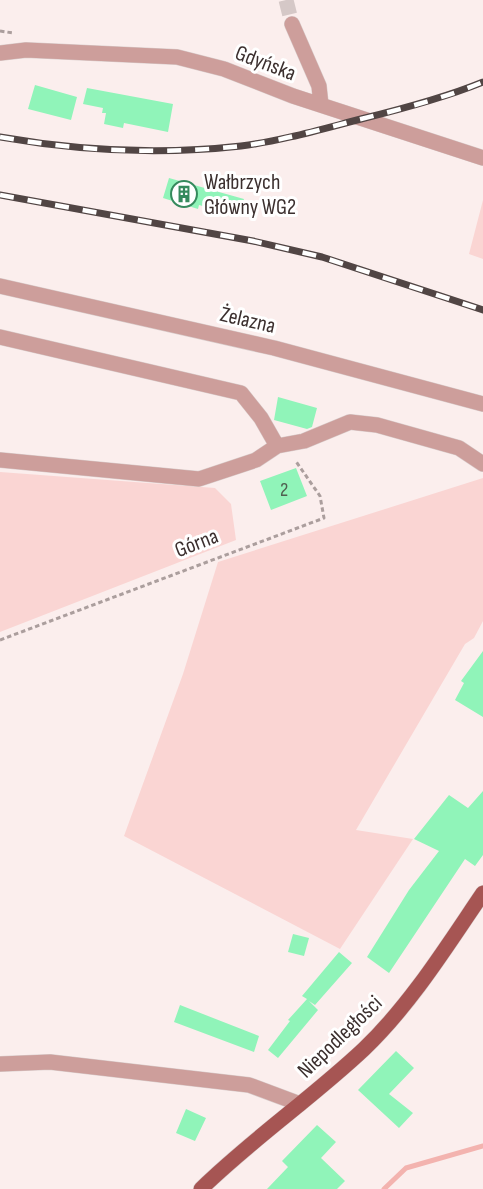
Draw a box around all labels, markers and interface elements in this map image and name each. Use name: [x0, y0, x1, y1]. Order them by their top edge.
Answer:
street label: Gdyńska: [231, 40, 300, 87]
place label: Wałbrzych Główny WG2: [204, 169, 296, 221]
building icon: Wałbrzych Główny WG2: [169, 179, 199, 209]
street label: Żelazna: [217, 301, 278, 340]
house number: 2: [280, 478, 288, 502]
street label: Górna: [171, 523, 222, 564]
street label: Niepodległości: [292, 990, 388, 1084]

